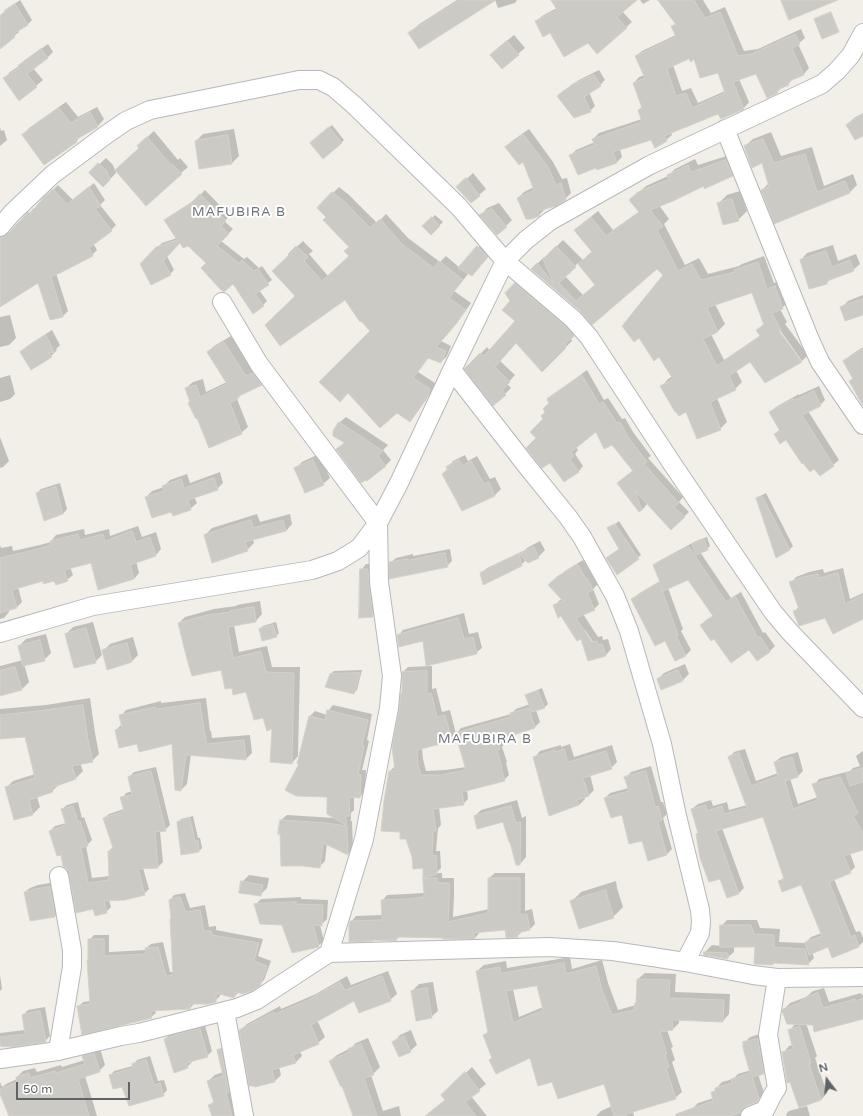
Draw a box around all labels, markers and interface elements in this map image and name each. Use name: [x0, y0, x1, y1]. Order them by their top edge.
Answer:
district label: MAFUBIRA B: [192, 205, 286, 221]
district label: MAFUBIRA B: [438, 732, 532, 748]
north arrow: [807, 1060, 847, 1100]
text: N: [818, 1061, 830, 1075]
scale bar: [18, 1074, 132, 1100]
text: 50 m: [23, 1082, 52, 1096]

